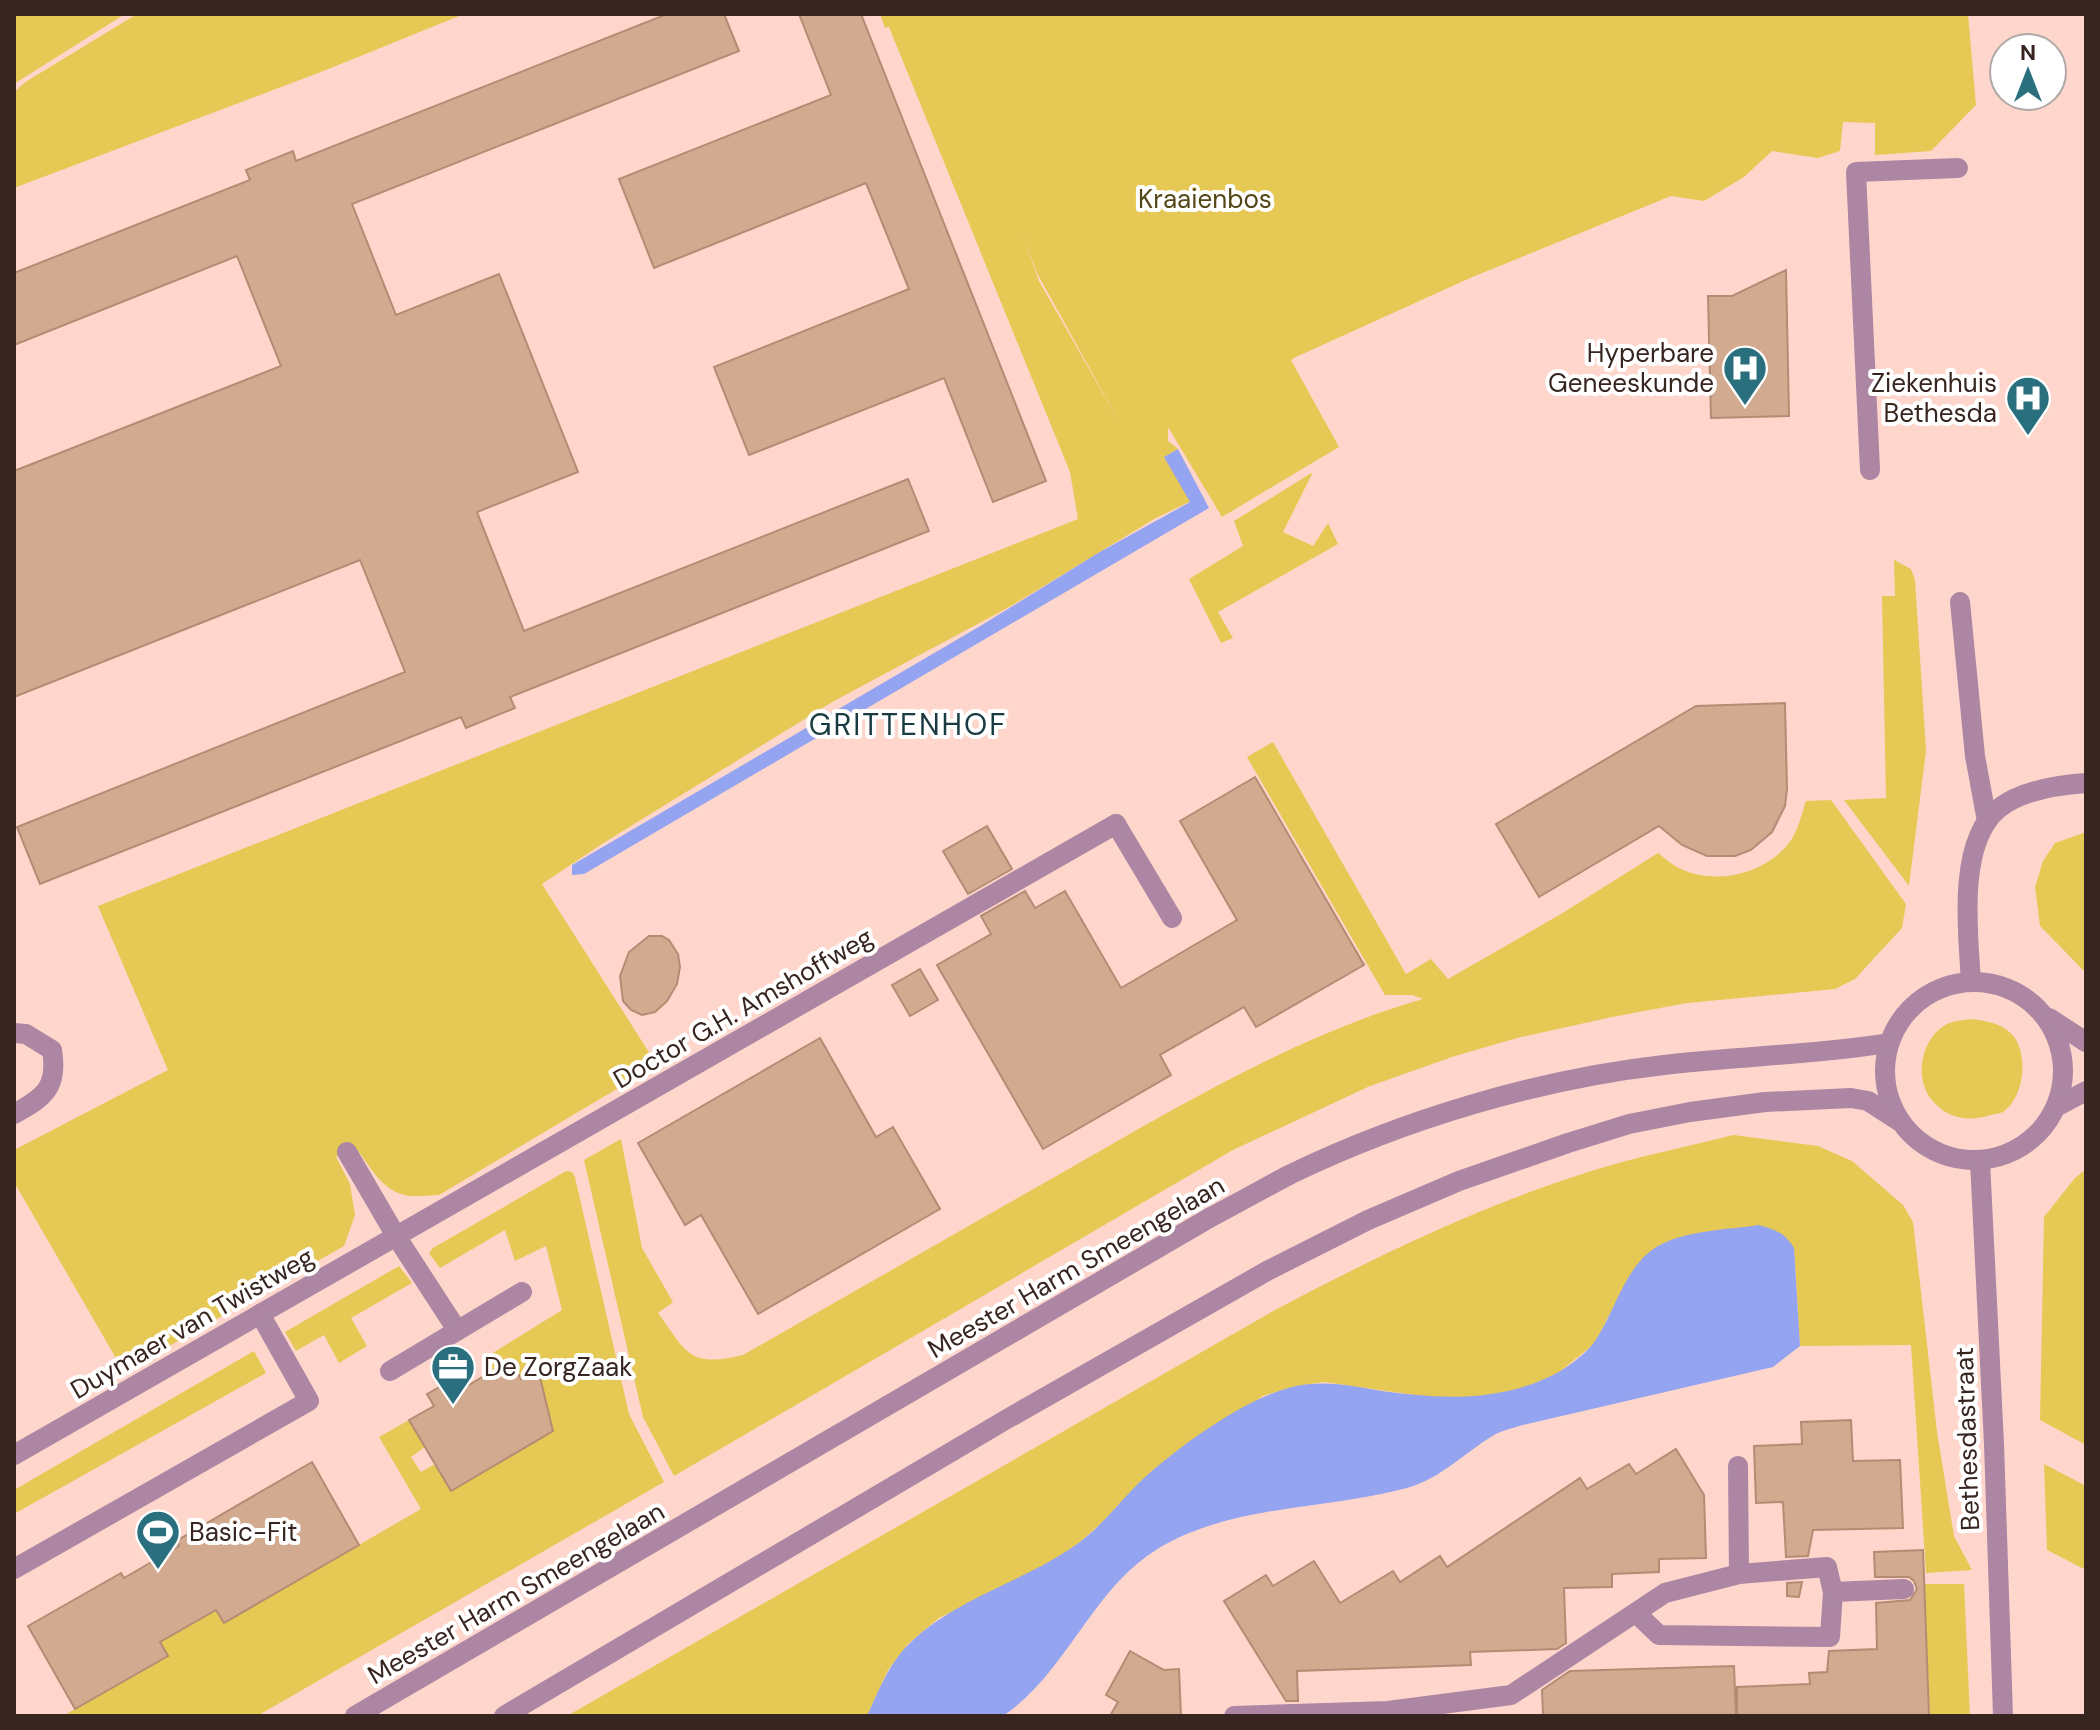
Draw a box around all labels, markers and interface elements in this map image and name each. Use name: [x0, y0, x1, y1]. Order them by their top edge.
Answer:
north arrow: [1988, 32, 2068, 112]
text: N: [2020, 38, 2036, 67]
park label: Kraaienbos: [1138, 182, 1272, 216]
place label: Hyperbare Geneeskunde: [1548, 336, 1714, 400]
hospital icon: Hyperbare Geneeskunde: [1721, 344, 1769, 407]
place label: Ziekenhuis Bethesda: [1871, 366, 1997, 430]
hospital icon: Ziekenhuis Bethesda: [2004, 374, 2052, 437]
district label: GRITTENHOF: [809, 705, 1007, 744]
street label: Doctor G.H. Amshoffweg: [607, 920, 879, 1096]
street label: Meester Harm Smeengelaan: [922, 1168, 1230, 1366]
street label: Duymaer van Twistweg: [64, 1239, 320, 1407]
office icon: De ZorgZaak: [429, 1343, 477, 1406]
street label: Bethesdastraat: [1947, 1347, 1987, 1531]
place label: De ZorgZaak: [484, 1350, 632, 1384]
street label: Meester Harm Smeengelaan: [362, 1494, 670, 1692]
sports icon: Basic-Fit: [134, 1508, 182, 1571]
place label: Basic-Fit: [189, 1515, 297, 1549]

